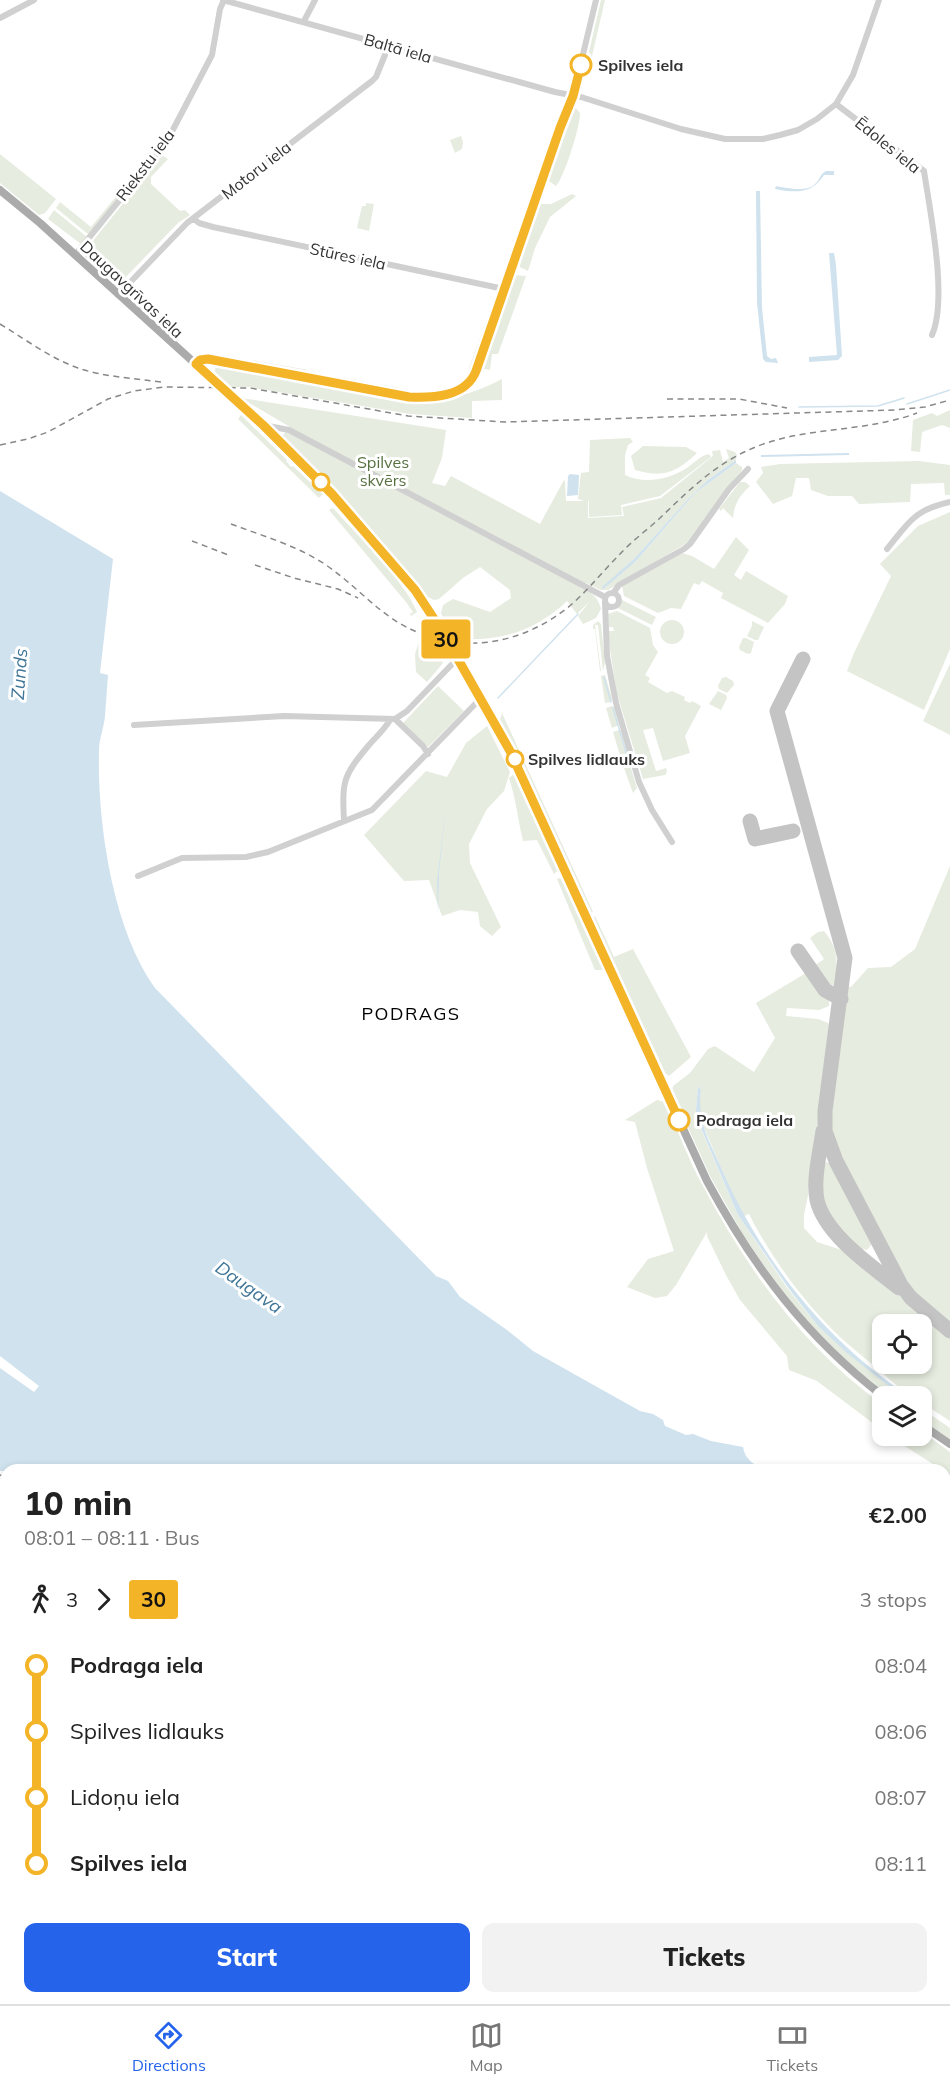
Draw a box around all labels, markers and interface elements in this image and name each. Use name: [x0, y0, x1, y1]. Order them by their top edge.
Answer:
street label: Baltā iela: [362, 29, 434, 67]
marker: Spilves iela: [570, 54, 592, 76]
place label: Spilves iela: [598, 55, 683, 75]
street label: Ēdoles iela: [851, 112, 925, 178]
street label: Riekstu iela: [112, 125, 178, 205]
street label: Motoru iela: [217, 137, 295, 203]
street label: Daugavgrīvas iela: [76, 236, 188, 342]
street label: Stūres iela: [308, 238, 388, 274]
park label: Spilves skvērs: [357, 452, 409, 490]
unlabelled marker: [312, 473, 330, 491]
line badge: 30: [419, 620, 473, 658]
text: 30: [433, 626, 459, 652]
water label: Zunds: [6, 648, 32, 700]
place label: Spilves lidlauks: [528, 749, 645, 769]
marker: Spilves lidlauks: [506, 750, 524, 768]
district label: PODRAGS: [361, 1002, 461, 1025]
marker: Podraga iela: [668, 1109, 690, 1131]
place label: Podraga iela: [696, 1110, 793, 1130]
water label: Daugava: [211, 1256, 287, 1318]
map controls: [872, 1314, 932, 1446]
button: locate: [872, 1314, 932, 1374]
button: layers: [872, 1386, 932, 1446]
text: 10 min: [24, 1482, 132, 1523]
text: €2.00: [869, 1501, 927, 1529]
text: 08:01 – 08:11 · Bus: [24, 1525, 200, 1550]
icon: walk: [24, 1583, 57, 1616]
icon: forward: [87, 1583, 120, 1616]
text: 30: [141, 1586, 166, 1612]
text: 3: [66, 1587, 78, 1612]
text: 3 stops: [860, 1587, 927, 1612]
text: Podraga iela: [70, 1651, 203, 1679]
text: 08:04: [874, 1653, 927, 1678]
text: Spilves lidlauks: [70, 1717, 224, 1745]
text: 08:06: [874, 1719, 927, 1744]
text: Lidoņu iela: [70, 1783, 180, 1811]
text: 08:07: [874, 1785, 927, 1810]
text: Spilves iela: [70, 1849, 187, 1877]
text: 08:11: [874, 1851, 927, 1876]
button: Start: [24, 1923, 470, 1992]
button: Tickets: [482, 1923, 927, 1992]
tab: Directions: [132, 2019, 206, 2075]
tab: Map: [470, 2019, 503, 2075]
tab: Tickets: [766, 2019, 818, 2075]

